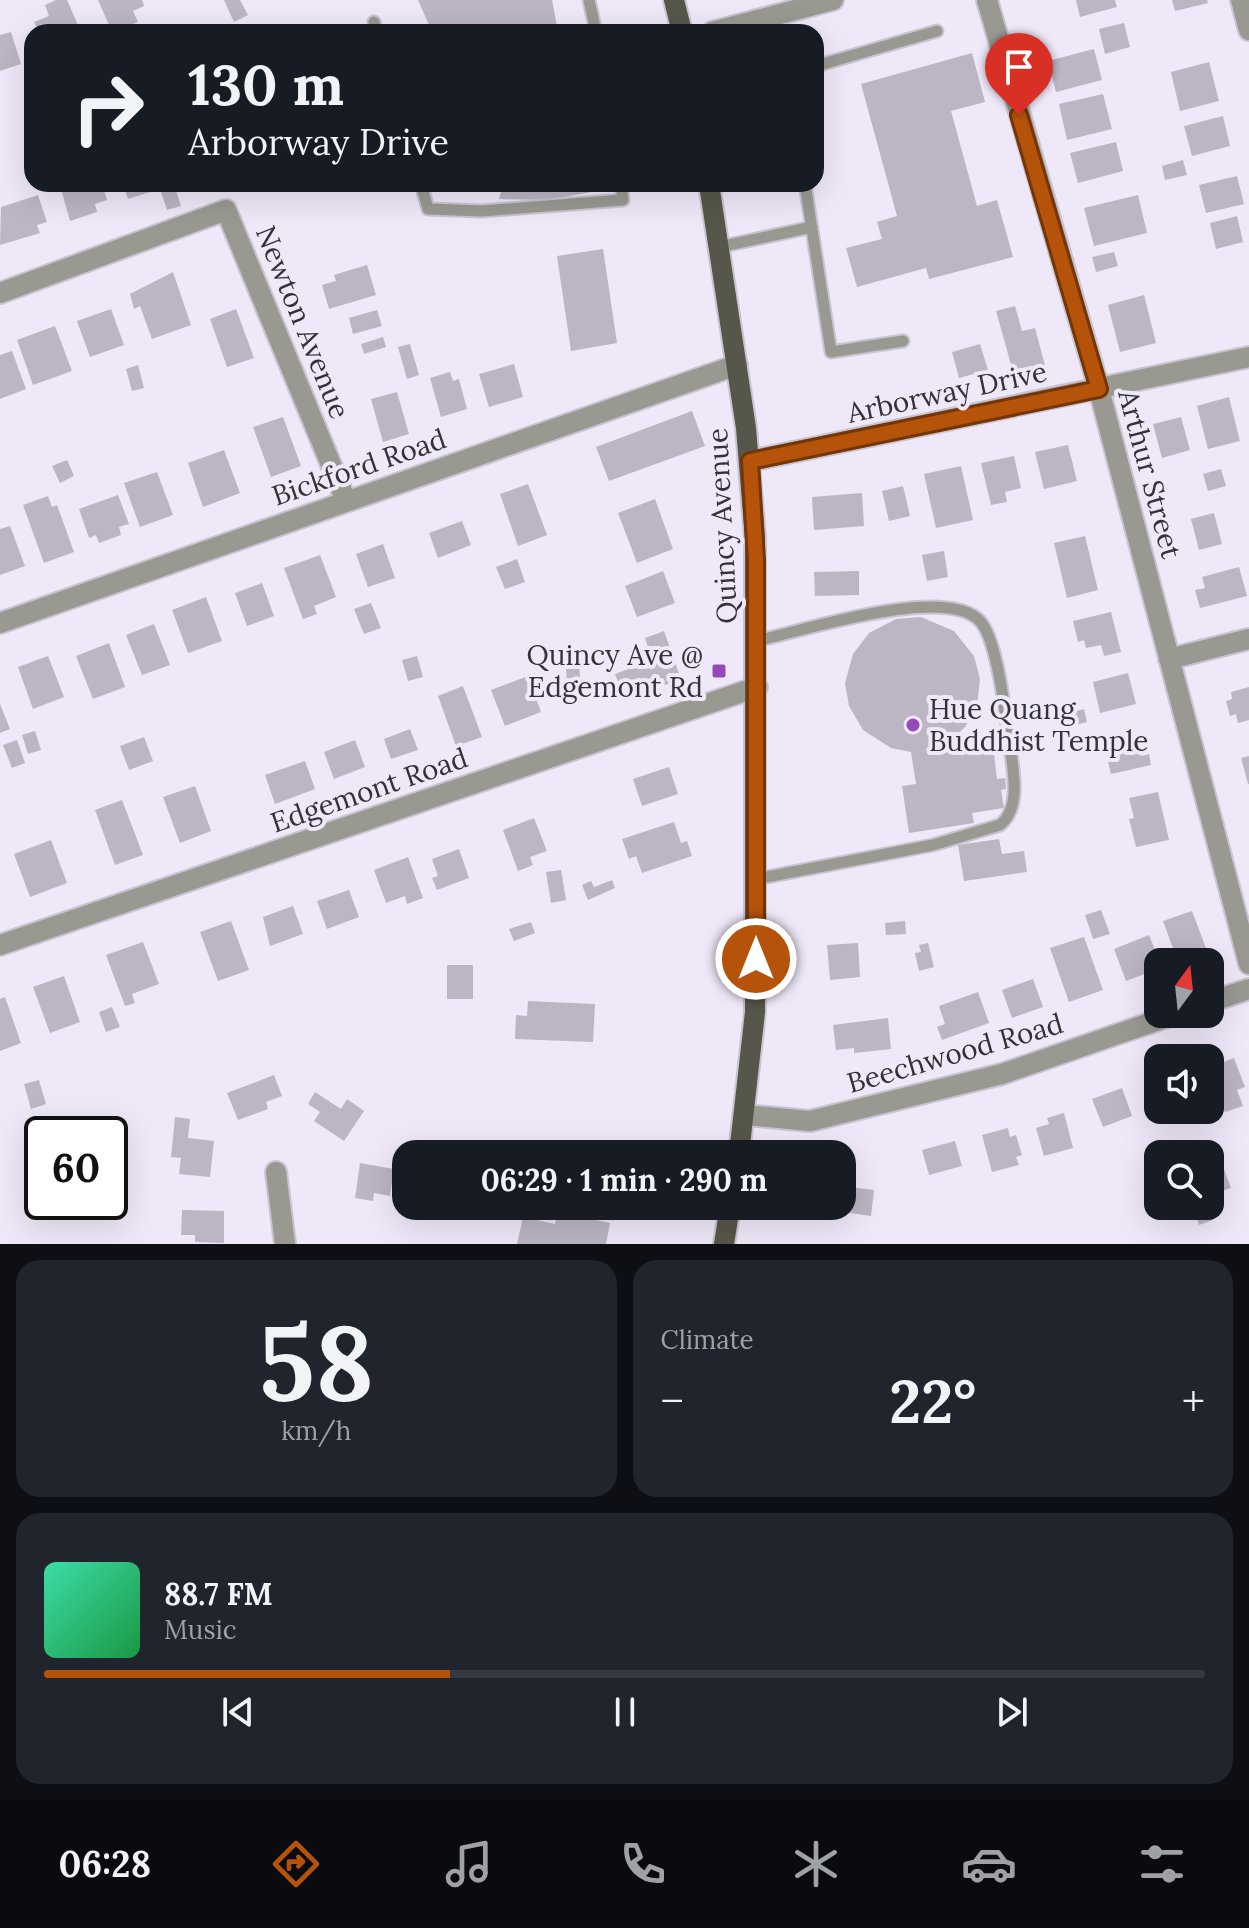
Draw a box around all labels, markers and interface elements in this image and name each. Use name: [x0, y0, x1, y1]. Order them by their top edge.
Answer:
pin: [985, 33, 1053, 115]
icon: arrive: [997, 45, 1041, 89]
text: 130 m: [188, 49, 344, 120]
icon: right: [56, 56, 160, 160]
text: Arborway Drive: [188, 119, 449, 165]
street label: Newton Avenue: [248, 220, 358, 424]
street label: Arborway Drive: [843, 353, 1050, 431]
street label: Arthur Street: [1110, 385, 1190, 562]
street label: Bickford Road: [267, 420, 451, 514]
street label: Quincy Avenue: [699, 427, 745, 625]
place label: Quincy Ave @ Edgemont Rd: [526, 637, 703, 705]
marker: Quincy Ave @ Edgemont Rd: [710, 662, 728, 680]
place label: Hue Quang Buddhist Temple: [929, 691, 1149, 759]
marker: Hue Quang Buddhist Temple: [904, 716, 922, 734]
street label: Edgemont Road: [266, 739, 472, 841]
position arrow: [714, 917, 798, 1001]
north arrow: [1144, 948, 1224, 1028]
map controls: [1144, 948, 1224, 1220]
street label: Beechwood Road: [843, 1005, 1067, 1101]
button: sound: [1144, 1044, 1224, 1124]
speed limit sign: 60: [24, 1116, 128, 1220]
button: search: [1144, 1140, 1224, 1220]
text: 06:29 · 1 min · 290 m: [481, 1161, 767, 1199]
text: 58: [258, 1295, 374, 1428]
text: Climate: [661, 1323, 754, 1356]
text: 22°: [889, 1363, 976, 1439]
text: −: [661, 1373, 684, 1429]
text: +: [1182, 1373, 1205, 1429]
text: km/h: [281, 1414, 351, 1447]
text: 88.7 FM: [164, 1575, 273, 1613]
text: Music: [164, 1613, 237, 1646]
icon: previous: [216, 1690, 260, 1734]
icon: pause: [603, 1690, 647, 1734]
icon: next: [990, 1690, 1034, 1734]
icon: directions: [268, 1836, 324, 1892]
icon: music: [441, 1836, 497, 1892]
icon: phone: [615, 1836, 671, 1892]
icon: climate: [788, 1836, 844, 1892]
icon: car: [961, 1836, 1017, 1892]
icon: filters: [1134, 1836, 1190, 1892]
text: 06:28: [59, 1841, 151, 1887]

